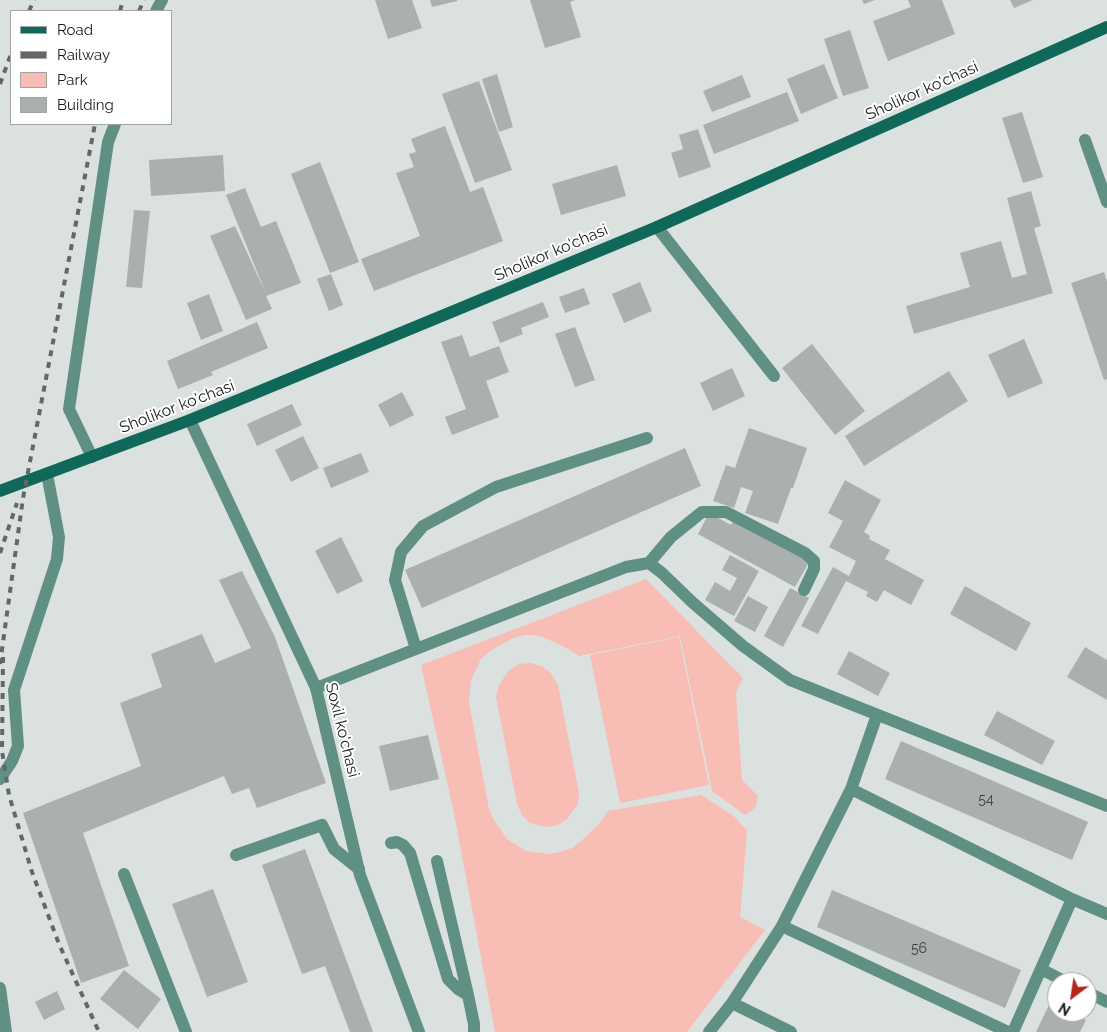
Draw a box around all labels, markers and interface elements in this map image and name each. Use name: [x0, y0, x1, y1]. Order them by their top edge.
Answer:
legend: [10, 10, 172, 125]
text: Road: [57, 21, 93, 39]
text: Railway: [57, 46, 110, 64]
street label: Sholikor ko'chasi: [863, 57, 981, 125]
text: Park: [57, 71, 88, 89]
text: Building: [57, 96, 114, 114]
street label: Sholikor ko'chasi: [491, 220, 611, 286]
street label: Sholikor ko'chasi: [117, 376, 237, 438]
street label: Soxil ko'chasi: [321, 681, 363, 779]
house number: 54: [978, 792, 994, 808]
house number: 56: [911, 941, 927, 957]
north arrow: [1047, 972, 1097, 1022]
text: N: [1056, 999, 1073, 1019]

